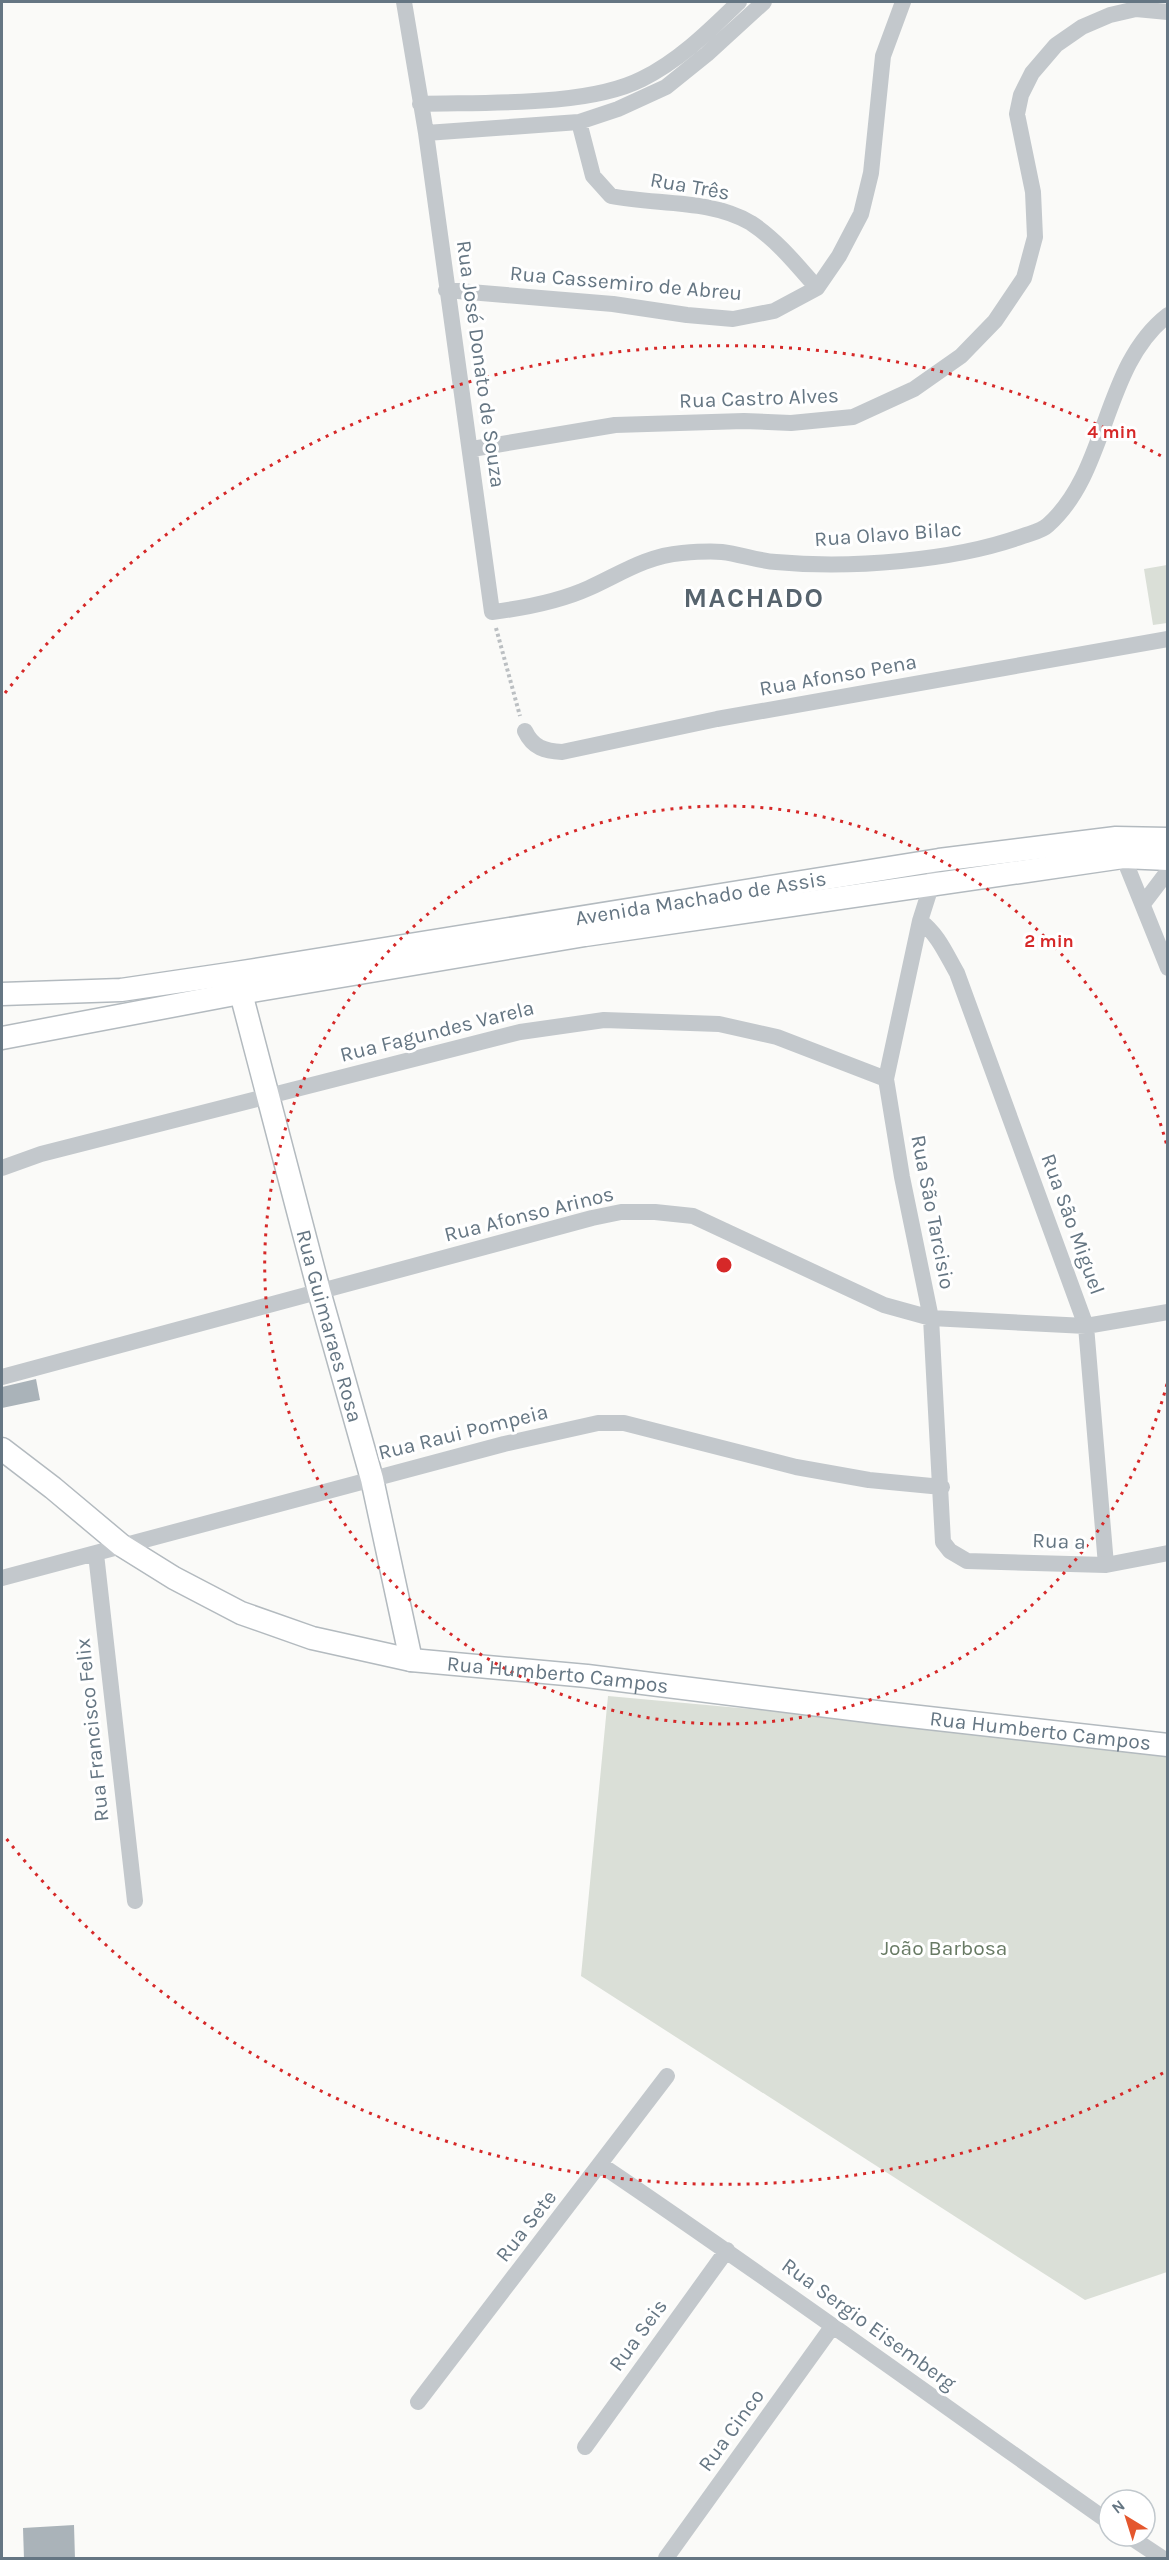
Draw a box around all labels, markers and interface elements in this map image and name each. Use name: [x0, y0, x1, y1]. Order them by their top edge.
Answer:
street label: Rua Três: [648, 167, 732, 205]
street label: Rua José Donato de Souza: [452, 239, 510, 489]
street label: Rua Cassemiro de Abreu: [509, 261, 743, 305]
street label: Rua Castro Alves: [679, 383, 839, 413]
text: 4 min: [1087, 421, 1137, 443]
street label: Rua Olavo Bilac: [813, 517, 963, 551]
district label: MACHADO: [683, 582, 825, 614]
street label: Rua Afonso Pena: [757, 649, 919, 701]
street label: Avenida Machado de Assis: [573, 866, 828, 930]
text: 2 min: [1024, 930, 1074, 952]
street label: Rua Fagundes Varela: [337, 995, 537, 1067]
street label: Rua São Tarcisio: [906, 1133, 960, 1291]
street label: Rua São Miguel: [1036, 1150, 1110, 1298]
street label: Rua Afonso Arinos: [442, 1181, 616, 1247]
street label: Rua Guimaraes Rosa: [291, 1227, 367, 1425]
centre of rings: [714, 1255, 734, 1275]
street label: Rua Raui Pompeia: [376, 1399, 550, 1465]
street label: Rua a: [1032, 1528, 1086, 1554]
street label: Rua Francisco Felix: [70, 1637, 114, 1823]
street label: Rua Humberto Campos: [446, 1651, 670, 1698]
street label: Rua Humberto Campos: [928, 1706, 1152, 1755]
park label: João Barbosa: [881, 1936, 1007, 1960]
street label: Rua Sete: [491, 2185, 561, 2267]
street label: Rua Sergio Eisemberg: [777, 2253, 961, 2395]
street label: Rua Seis: [604, 2294, 672, 2376]
street label: Rua Cinco: [693, 2384, 769, 2476]
north arrow: [1097, 2488, 1157, 2548]
text: N: [1108, 2496, 1128, 2518]

